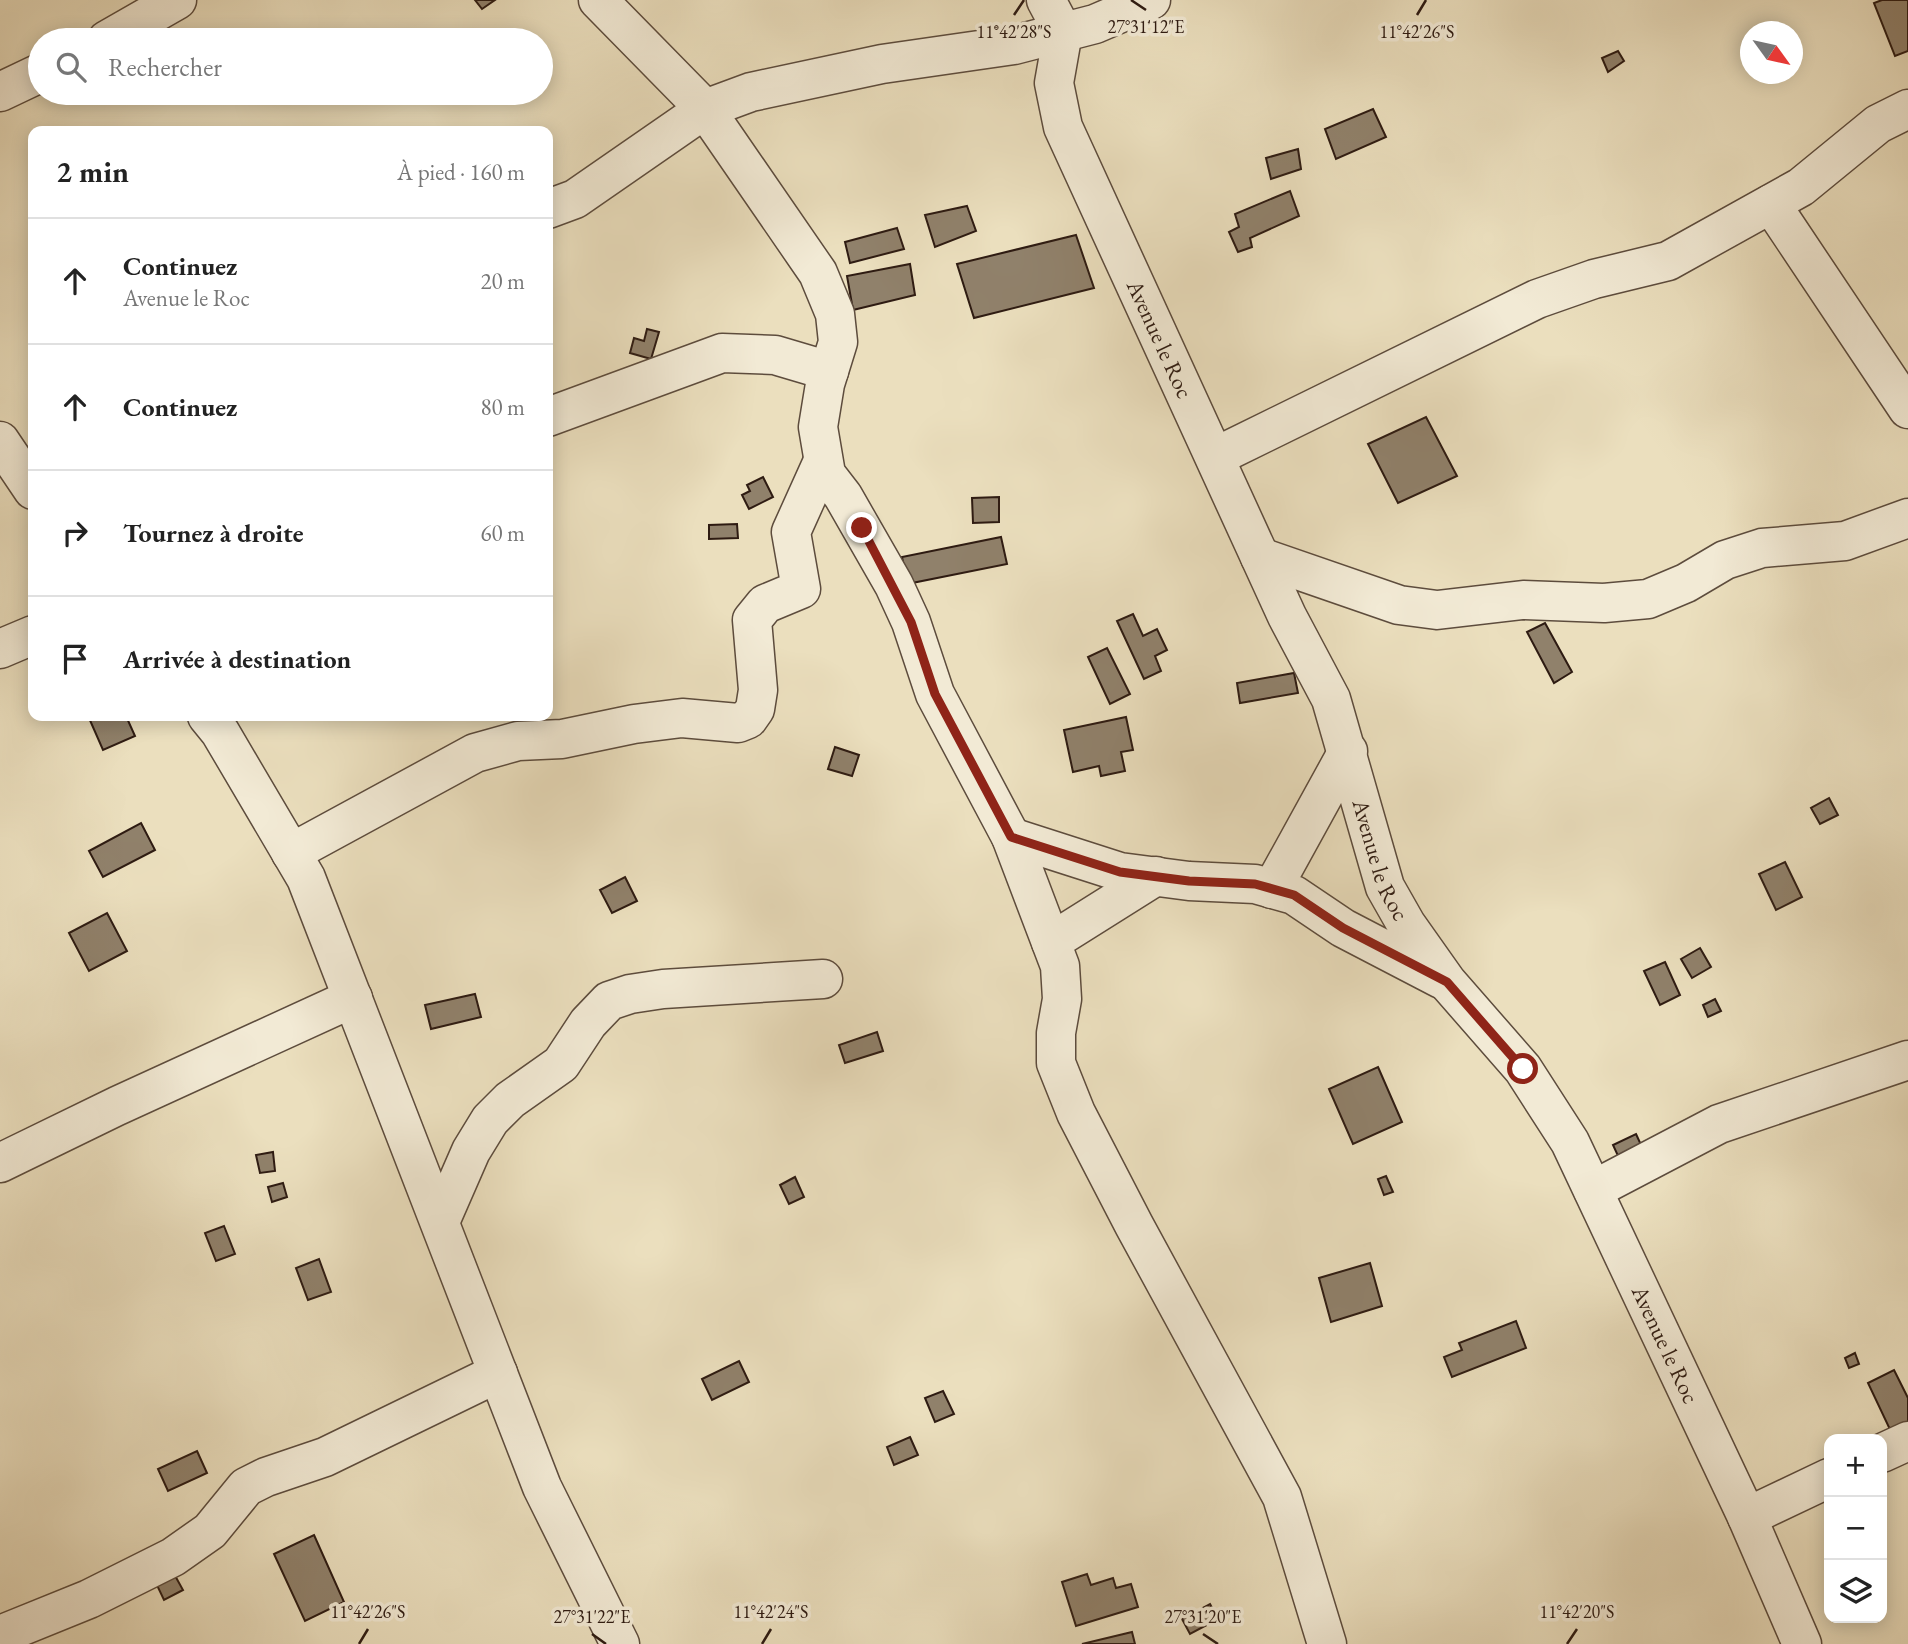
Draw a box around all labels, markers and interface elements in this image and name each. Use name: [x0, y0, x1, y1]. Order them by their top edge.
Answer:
text: 27°31'12"E: [1108, 15, 1184, 38]
text: 11°42'28"S: [977, 20, 1051, 43]
text: 11°42'26"S: [1380, 20, 1454, 43]
north arrow: [1740, 21, 1803, 84]
search box: [28, 28, 553, 105]
icon: search: [52, 48, 90, 86]
text: Rechercher: [108, 50, 222, 84]
text: 2 min: [56, 152, 129, 191]
text: À pied · 160 m: [397, 157, 525, 187]
text: Continuez: [123, 249, 237, 283]
icon: ahead: [56, 262, 94, 300]
text: 20 m: [480, 266, 525, 296]
street label: Avenue le Roc: [1120, 274, 1200, 403]
text: Avenue le Roc: [123, 283, 250, 313]
icon: ahead: [56, 388, 94, 426]
text: Continuez: [123, 390, 237, 424]
text: 80 m: [480, 392, 525, 422]
route end: [846, 512, 877, 543]
icon: right: [56, 514, 94, 552]
text: Tournez à droite: [123, 516, 304, 550]
text: 60 m: [480, 518, 525, 548]
icon: arrive: [56, 640, 94, 678]
text: Arrivée à destination: [123, 642, 351, 676]
street label: Avenue le Roc: [1345, 795, 1416, 926]
route start: [1507, 1053, 1538, 1084]
street label: Avenue le Roc: [1624, 1280, 1706, 1408]
map controls: [1824, 1434, 1887, 1623]
button: +: [1824, 1434, 1887, 1497]
button: −: [1824, 1497, 1887, 1560]
button: layers: [1824, 1560, 1887, 1623]
text: 11°42'26"S: [331, 1600, 405, 1623]
text: 11°42'24"S: [734, 1600, 808, 1623]
text: 11°42'20"S: [1540, 1600, 1614, 1623]
text: 27°31'22"E: [554, 1605, 630, 1628]
text: 27°31'20"E: [1165, 1605, 1241, 1628]

